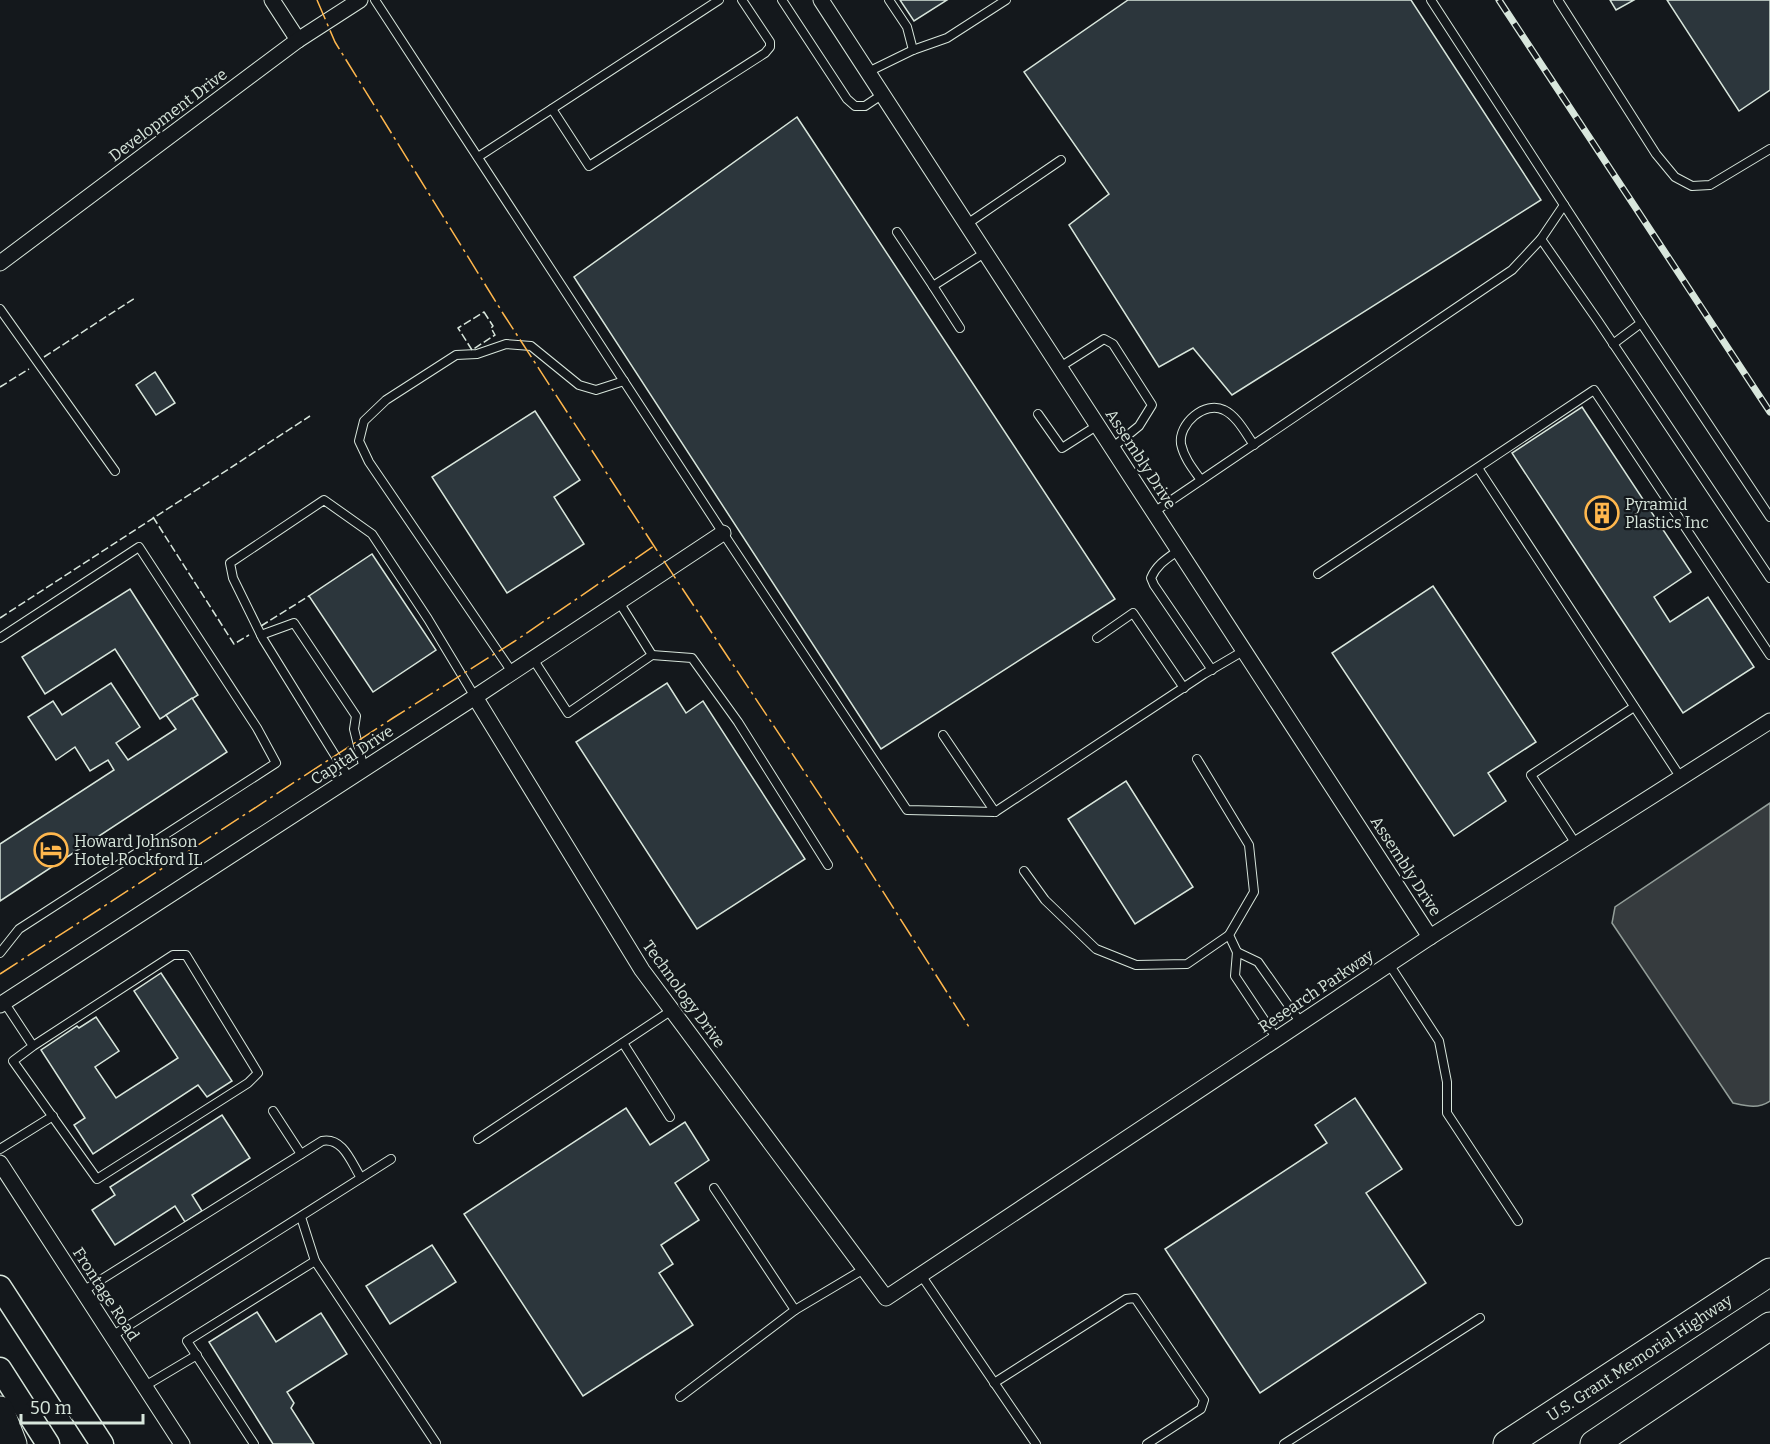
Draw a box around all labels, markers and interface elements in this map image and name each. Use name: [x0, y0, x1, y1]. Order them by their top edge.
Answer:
street label: Development Drive: [105, 64, 231, 166]
street label: Assembly Drive: [1102, 406, 1180, 512]
building icon: Pyramid Plastics Inc: [1584, 495, 1620, 531]
place label: Pyramid Plastics Inc: [1625, 495, 1709, 532]
street label: Capital Drive: [307, 721, 397, 789]
street label: Assembly Drive: [1367, 813, 1445, 919]
hotel icon: Howard Johnson Hotel Rockford IL: [33, 832, 69, 868]
place label: Howard Johnson Hotel Rockford IL: [74, 832, 203, 869]
street label: Technology Drive: [639, 937, 729, 1051]
street label: Research Parkway: [1255, 945, 1378, 1037]
street label: Frontage Road: [69, 1244, 144, 1345]
street label: U.S. Grant Memorial Highway: [1543, 1290, 1736, 1425]
scale bar: [21, 1387, 142, 1425]
text: 50 m: [30, 1397, 72, 1419]

